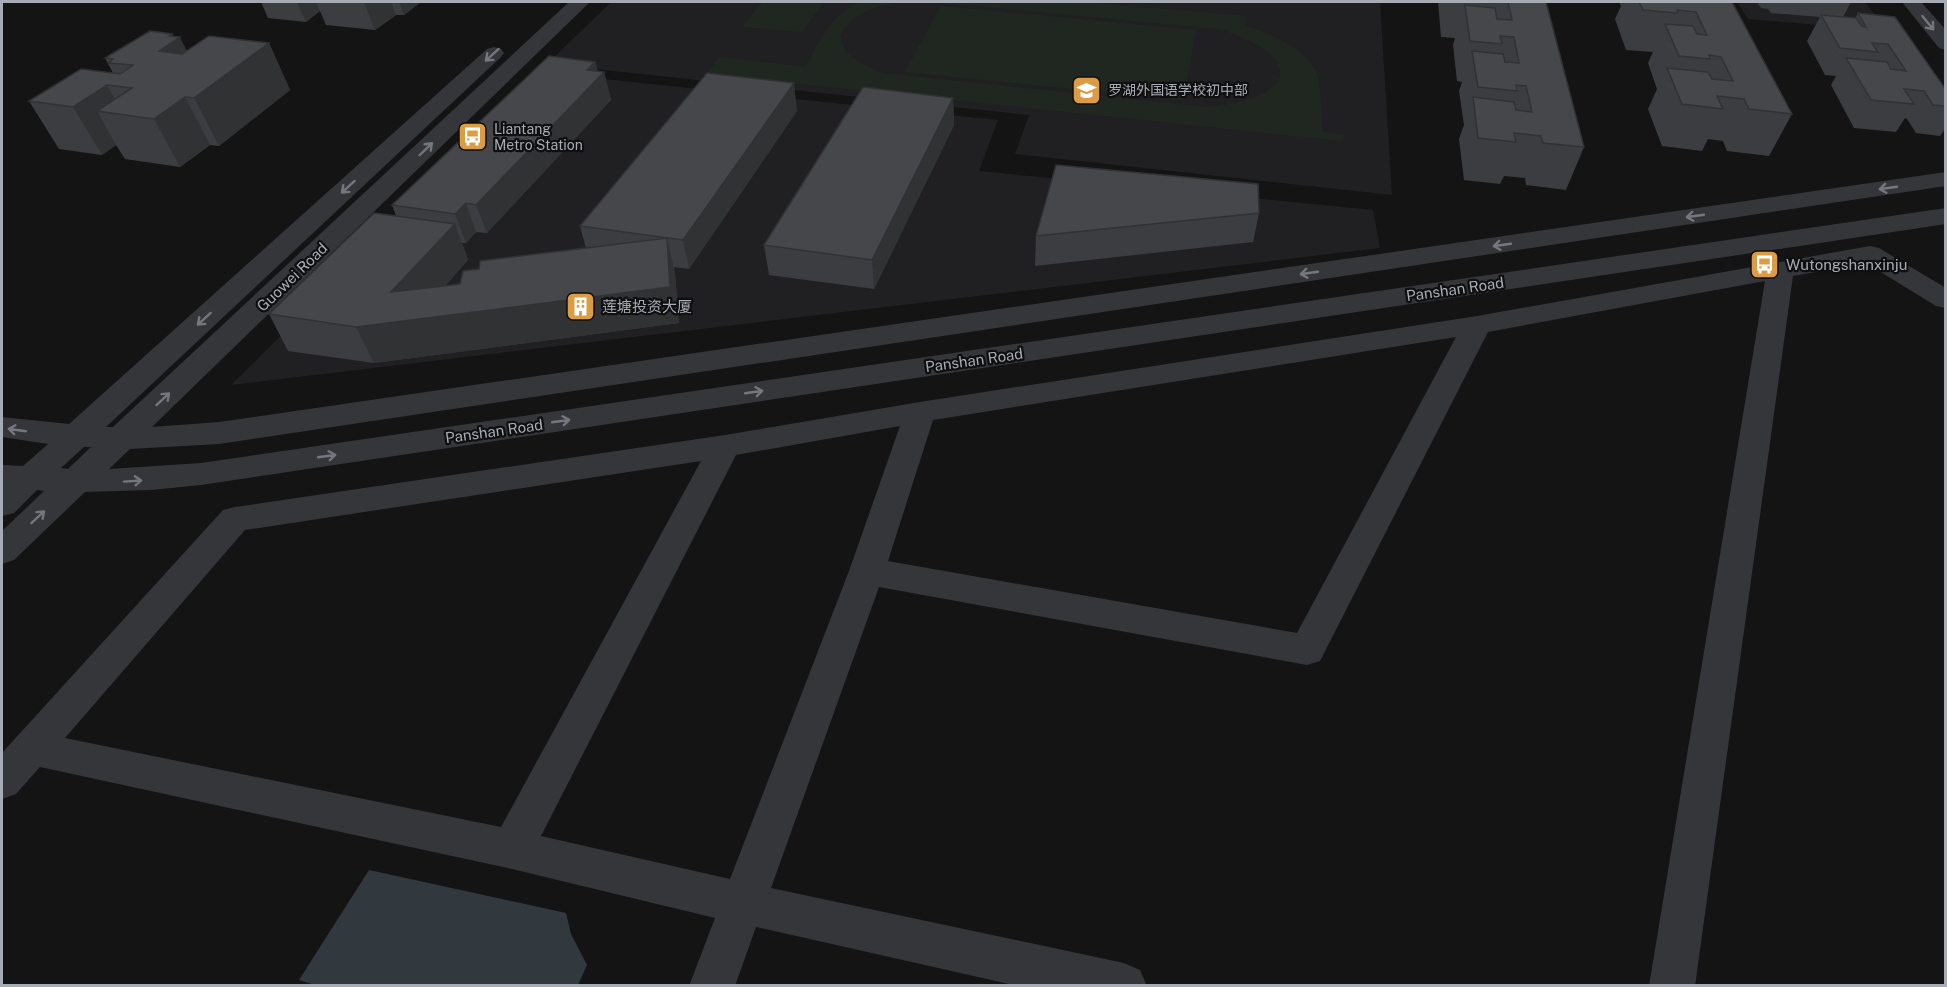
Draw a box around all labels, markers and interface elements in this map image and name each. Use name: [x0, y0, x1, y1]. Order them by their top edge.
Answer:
one-way arrow: [1922, 15, 1935, 31]
one-way arrow: [485, 48, 500, 62]
school or university icon: 罗湖外国语学校初中部: [1071, 74, 1103, 106]
place label: 罗湖外国语学校初中部: [1108, 82, 1248, 98]
bus stop icon: Liantang Metro Station: [457, 121, 489, 153]
place label: Liantang Metro Station: [494, 121, 583, 153]
one-way arrow: [418, 142, 433, 156]
one-way arrow: [341, 180, 356, 194]
one-way arrow: [1878, 182, 1898, 193]
one-way arrow: [1685, 211, 1705, 222]
street label: Guowei Road: [253, 239, 331, 315]
one-way arrow: [1492, 239, 1512, 250]
bus stop icon: Wutongshanxinju: [1749, 248, 1781, 280]
place label: Wutongshanxinju: [1786, 256, 1907, 273]
one-way arrow: [1299, 268, 1319, 279]
street label: Panshan Road: [1405, 274, 1505, 304]
building icon: 莲塘投资大厦: [565, 290, 597, 322]
place label: 莲塘投资大厦: [602, 298, 692, 315]
one-way arrow: [197, 312, 212, 326]
street label: Panshan Road: [924, 345, 1024, 375]
one-way arrow: [744, 387, 764, 398]
one-way arrow: [155, 392, 170, 406]
street label: Panshan Road: [444, 416, 544, 446]
one-way arrow: [551, 416, 571, 427]
one-way arrow: [8, 424, 28, 435]
one-way arrow: [316, 450, 336, 461]
one-way arrow: [123, 475, 143, 486]
one-way arrow: [31, 509, 46, 524]

